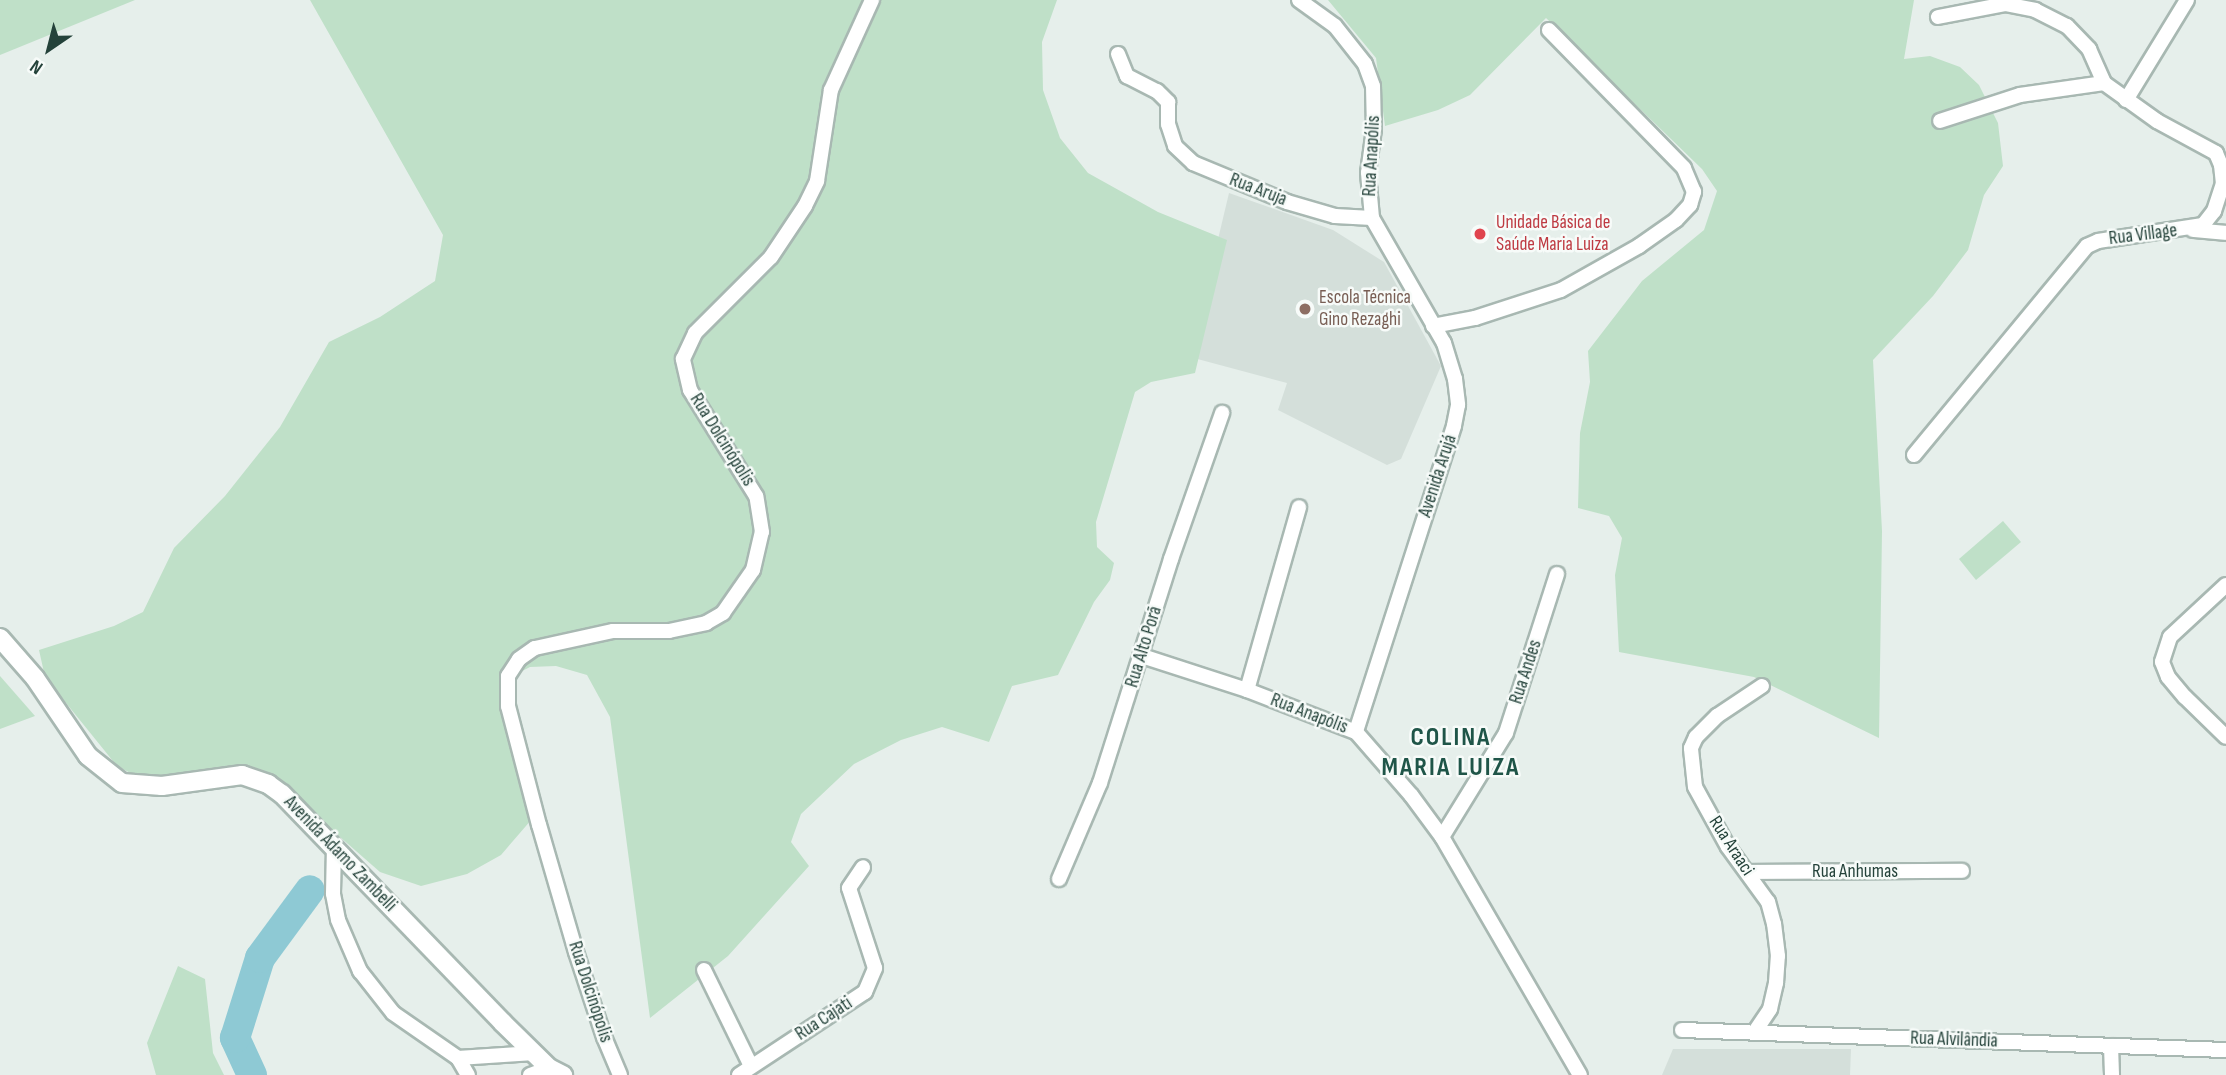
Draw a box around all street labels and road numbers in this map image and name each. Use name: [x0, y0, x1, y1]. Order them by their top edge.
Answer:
street label: Rua Anapólis: [1358, 115, 1386, 197]
street label: Rua Aruja: [1226, 169, 1290, 211]
street label: Rua Village: [2108, 220, 2178, 250]
street label: Rua Dolcinópolis: [685, 389, 759, 491]
street label: Avenida Arujá: [1414, 432, 1462, 520]
street label: Rua Alto Porã: [1121, 604, 1167, 690]
street label: Rua Andes: [1505, 637, 1547, 707]
street label: Rua Anapólis: [1267, 689, 1351, 739]
street label: Avenida Ádamo Zambelli: [279, 791, 401, 917]
street label: Rua Araaci: [1703, 812, 1759, 880]
street label: Rua Anhumas: [1812, 861, 1898, 883]
street label: Rua Dolcinópolis: [563, 939, 617, 1045]
street label: Rua Cajati: [791, 992, 857, 1046]
street label: Rua Alvilândia: [1910, 1027, 1998, 1053]

